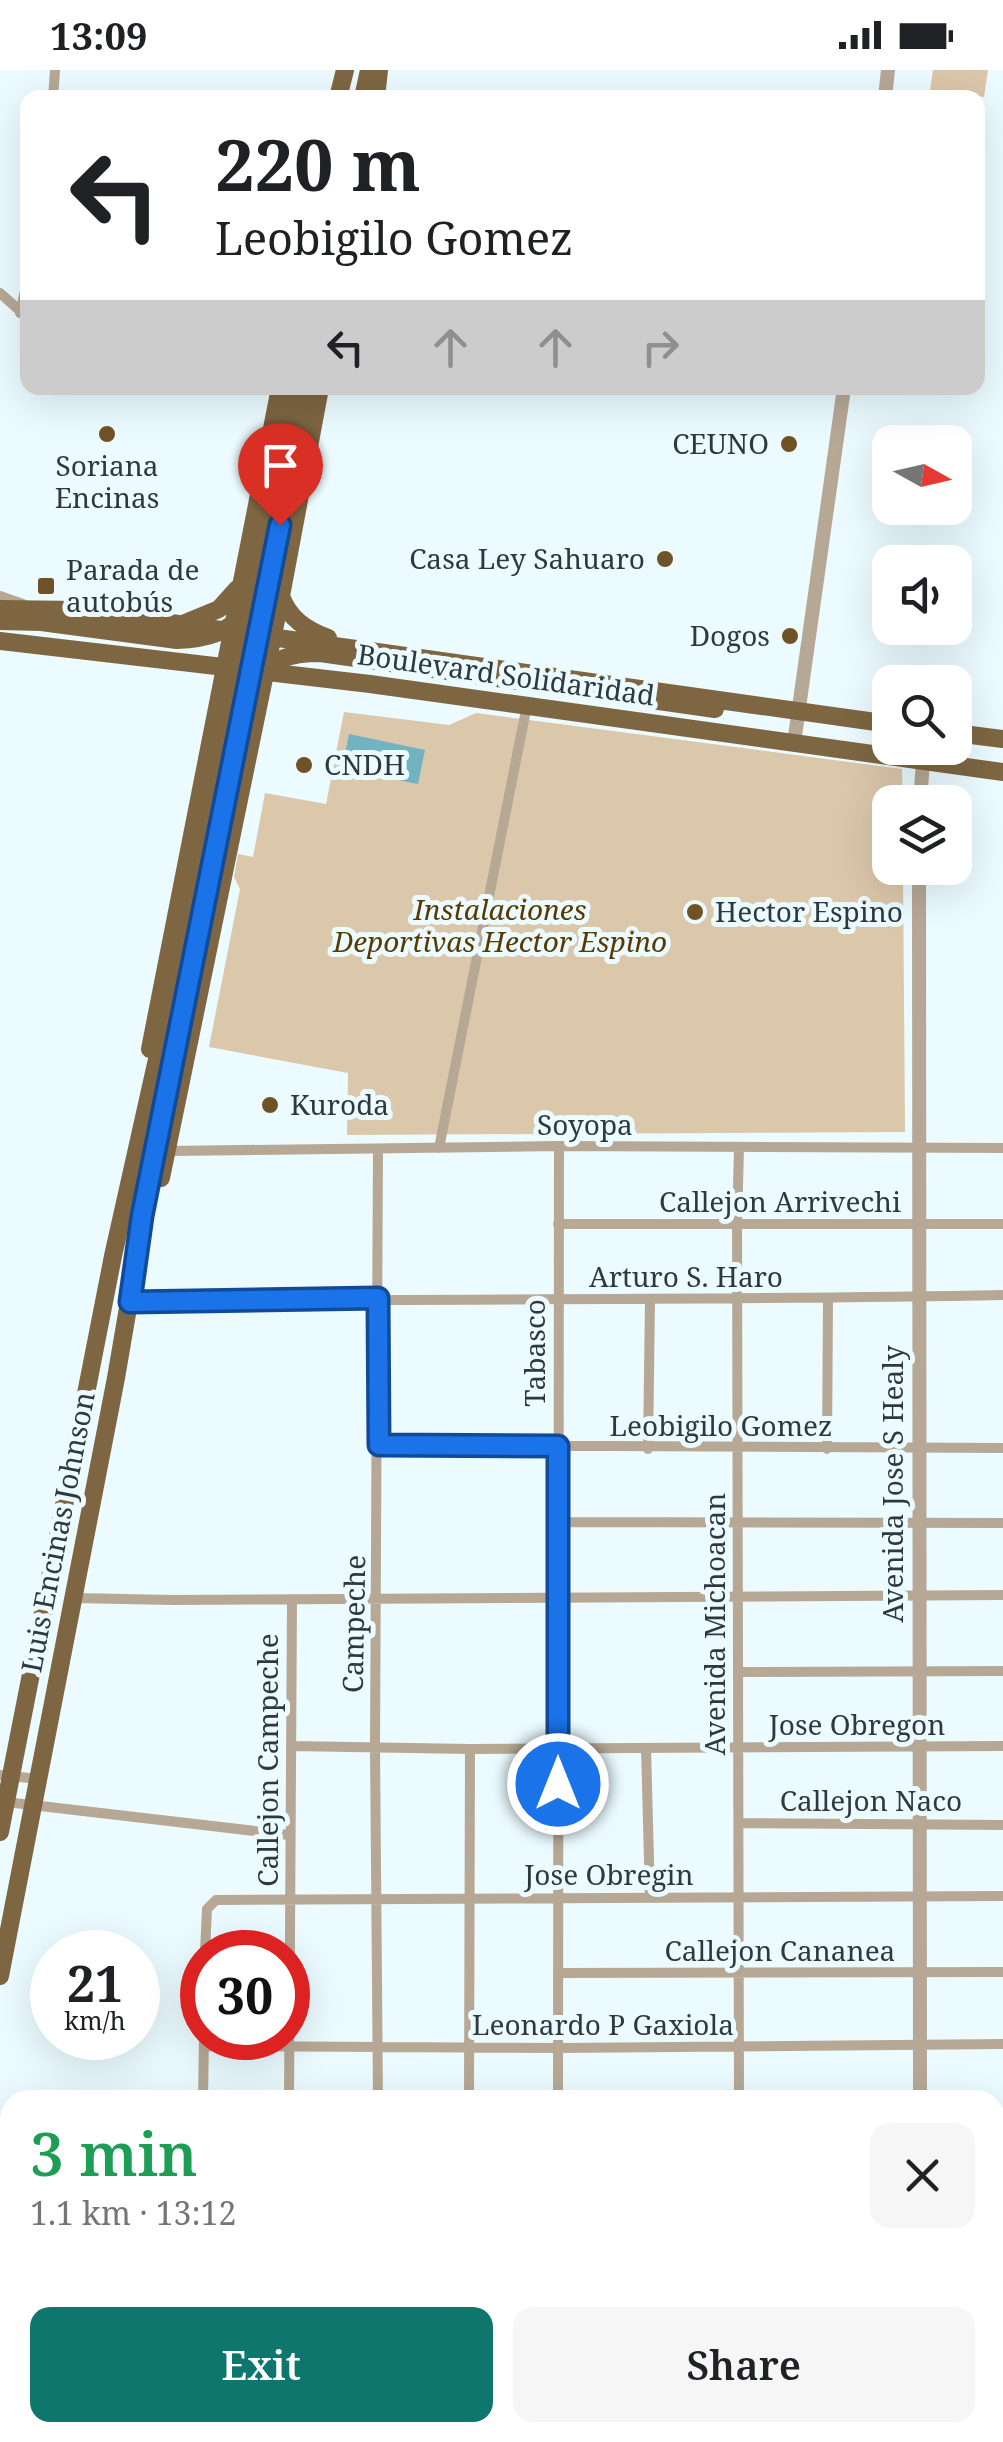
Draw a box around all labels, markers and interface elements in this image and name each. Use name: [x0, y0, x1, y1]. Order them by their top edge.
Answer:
text: 13:09: [50, 9, 147, 61]
text: 220 m: [215, 116, 421, 212]
icon: left: [50, 130, 180, 260]
text: Leobigilo Gomez: [215, 207, 573, 268]
icon: left: [318, 320, 373, 375]
icon: ahead: [423, 320, 478, 375]
icon: ahead: [528, 320, 583, 375]
icon: right: [633, 320, 688, 375]
marker: Soriana Encinas: [96, 423, 118, 445]
pin: [238, 423, 323, 526]
place label: CEUNO: [672, 424, 769, 462]
north arrow: [872, 425, 972, 525]
map controls: [872, 425, 972, 885]
marker: CEUNO: [778, 433, 800, 455]
icon: arrive: [253, 438, 308, 493]
place label: Soriana Encinas: [55, 446, 159, 516]
place label: Casa Ley Sahuaro: [409, 539, 645, 577]
button: sound: [872, 545, 972, 645]
marker: Casa Ley Sahuaro: [654, 548, 676, 570]
place label: Parada de autobús: [66, 550, 199, 620]
marker: Parada de autobús: [35, 575, 57, 597]
place label: Dogos: [690, 616, 770, 654]
marker: Dogos: [779, 625, 801, 647]
street label: Boulevard Solidaridad: [355, 634, 657, 714]
button: search: [872, 665, 972, 765]
place label: CNDH: [324, 745, 405, 783]
marker: CNDH: [293, 754, 315, 776]
button: layers: [872, 785, 972, 885]
park label: Instalaciones Deportivas Hector Espino: [332, 890, 667, 960]
place label: Hector Espino: [715, 892, 903, 930]
marker: Hector Espino: [684, 901, 706, 923]
place label: Kuroda: [290, 1085, 389, 1123]
marker: Kuroda: [259, 1094, 281, 1116]
street label: Soyopa: [537, 1105, 633, 1143]
street label: Callejon Arrivechi: [659, 1182, 901, 1220]
street label: Arturo S. Haro: [589, 1257, 783, 1295]
street label: Tabasco: [515, 1299, 553, 1407]
street label: Avenida Jose S Healy: [873, 1345, 911, 1623]
street label: Luis Encinas Johnson: [11, 1388, 103, 1675]
street label: Leobigilo Gomez: [610, 1406, 832, 1444]
street label: Avenida Michoacan: [695, 1493, 733, 1755]
street label: Campeche: [333, 1555, 373, 1693]
street label: Callejon Campeche: [248, 1633, 286, 1887]
street label: Jose Obregon: [768, 1705, 945, 1743]
position arrow: [506, 1732, 610, 1836]
street label: Callejon Naco: [780, 1781, 962, 1819]
street label: Jose Obregin: [523, 1855, 694, 1893]
speed limit sign: 30: [180, 1930, 310, 2060]
street label: Callejon Cananea: [665, 1931, 895, 1969]
text: 21: [67, 1949, 123, 2017]
text: km/h: [64, 2003, 126, 2037]
street label: Leonardo P Gaxiola: [472, 2005, 734, 2043]
text: 3 min: [30, 2112, 198, 2194]
button: close: [870, 2123, 975, 2228]
text: 1.1 km · 13:12: [30, 2191, 236, 2234]
button: Exit: [30, 2307, 493, 2422]
button: Share: [513, 2307, 975, 2422]

